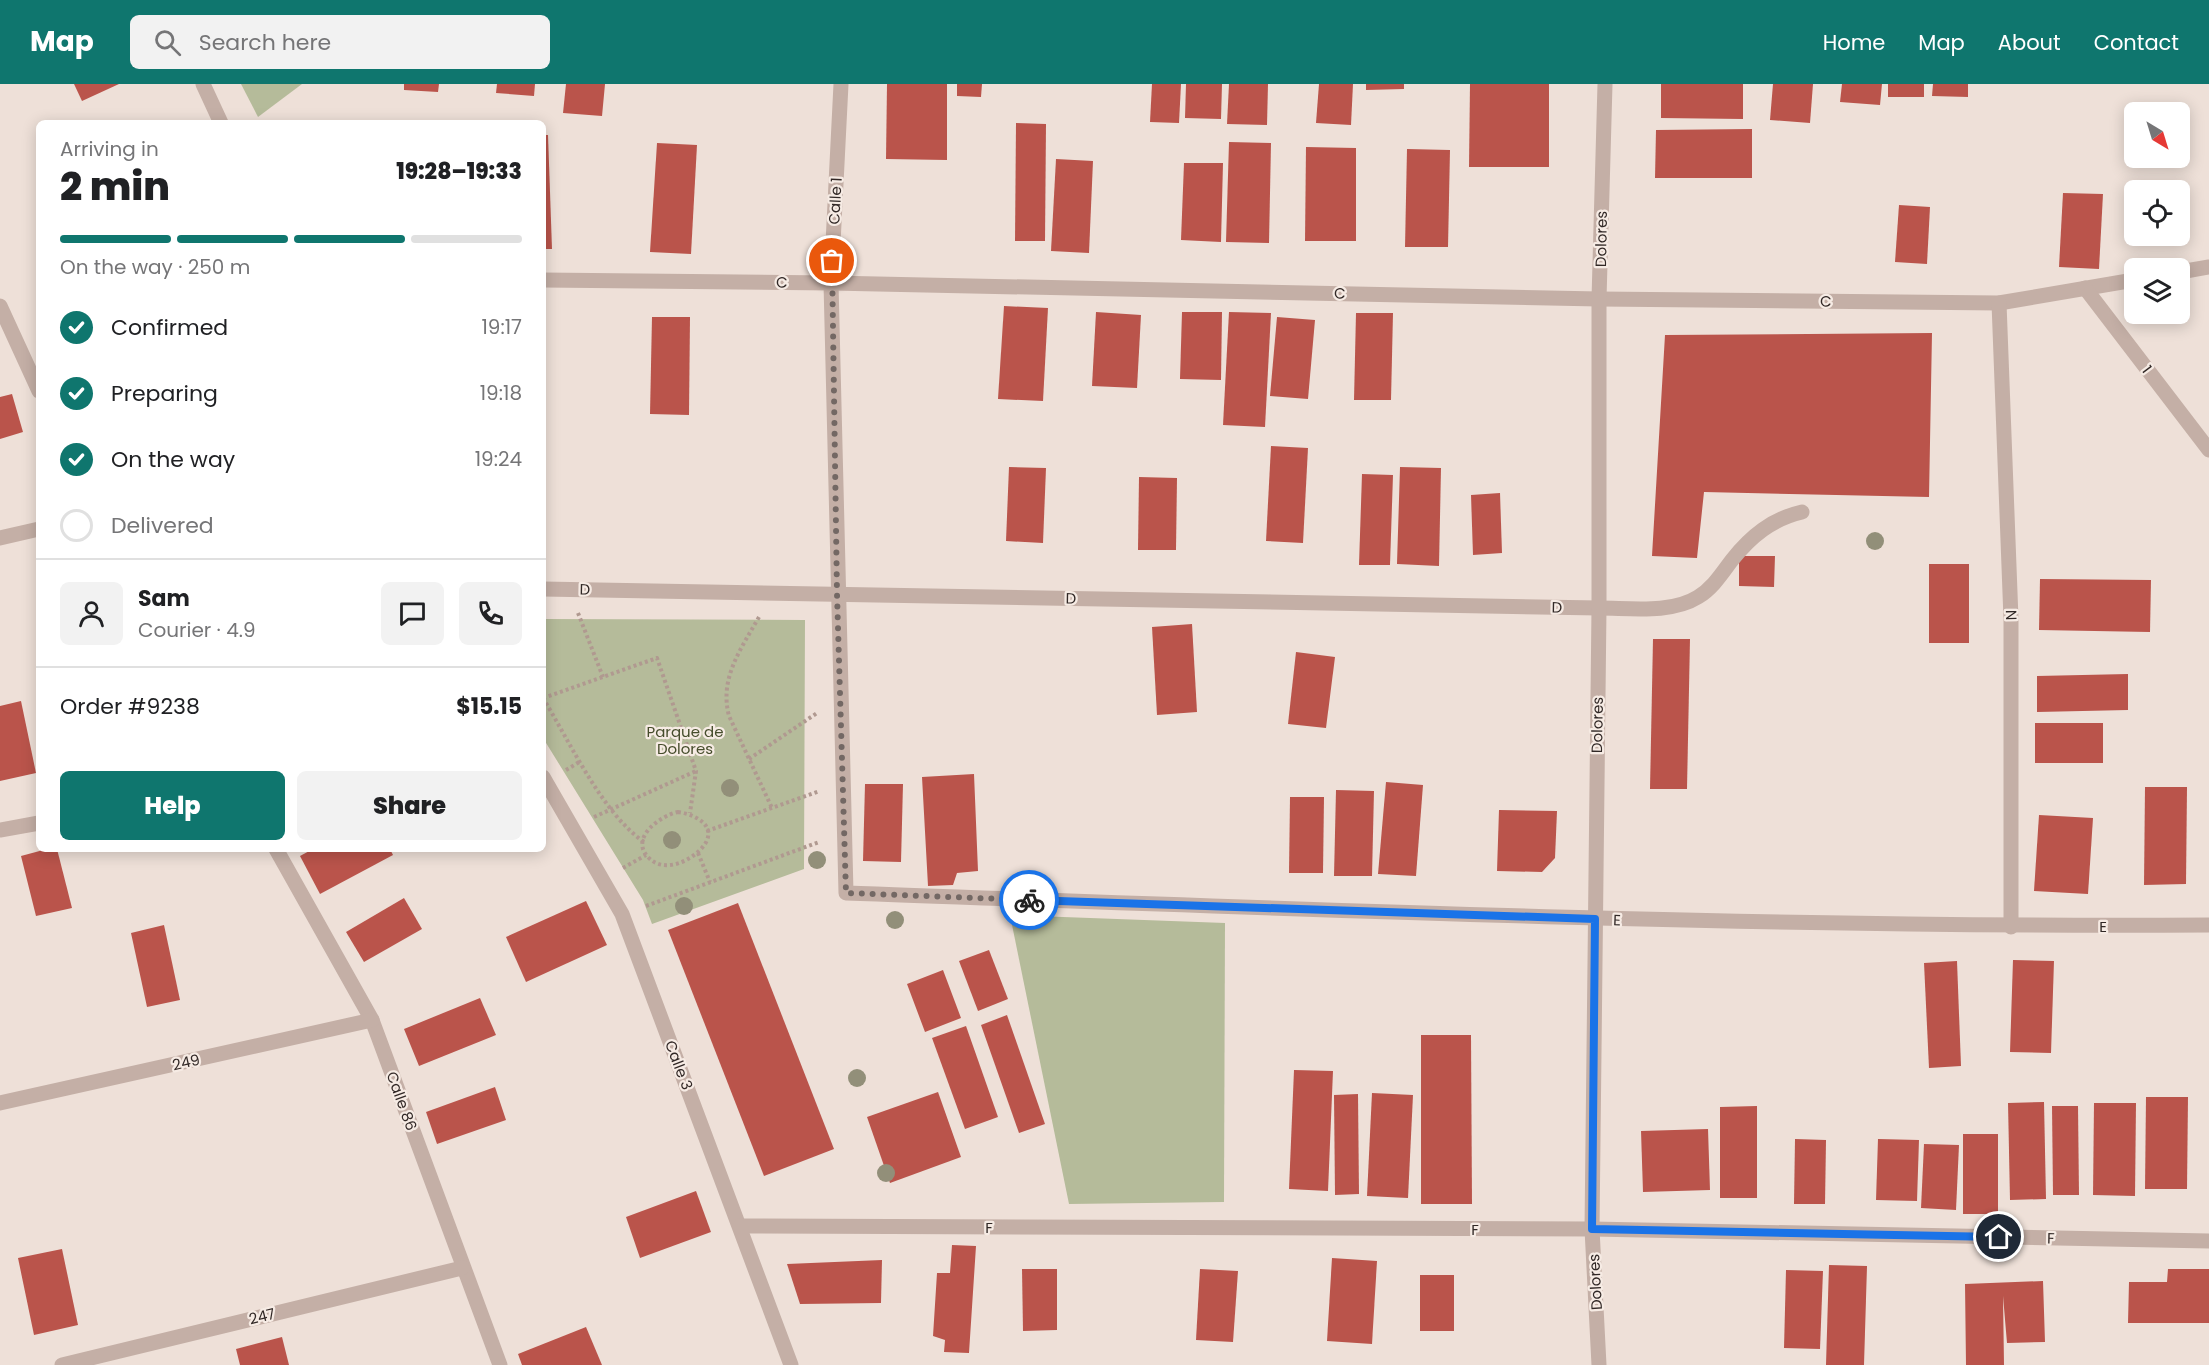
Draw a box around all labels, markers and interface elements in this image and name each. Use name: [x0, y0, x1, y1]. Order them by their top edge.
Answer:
search box: [130, 15, 550, 69]
text: Map: [30, 22, 94, 61]
icon: search: [151, 26, 184, 59]
text: Search here: [199, 27, 331, 58]
text: Home: [1823, 28, 1885, 57]
text: Map: [1918, 28, 1965, 57]
text: About: [1998, 28, 2061, 57]
text: Contact: [2094, 28, 2179, 57]
north arrow: [2124, 102, 2190, 168]
map controls: [2124, 102, 2190, 324]
text: Arriving in: [60, 135, 159, 163]
text: 19:28–19:33: [396, 156, 522, 187]
text: 2 min: [60, 159, 170, 214]
street label: Calle 1: [823, 177, 847, 225]
button: locate: [2124, 180, 2190, 246]
street label: Dolores: [1590, 211, 1612, 267]
pin: [806, 235, 857, 286]
icon: bag: [815, 244, 848, 277]
text: On the way · 250 m: [60, 253, 250, 281]
button: layers: [2124, 258, 2190, 324]
street label: C: [776, 271, 788, 293]
street label: C: [1334, 282, 1346, 304]
street label: C: [1820, 290, 1832, 312]
icon: check: [60, 311, 93, 344]
text: Confirmed: [111, 312, 228, 343]
text: 19:17: [481, 313, 522, 341]
street label: 1: [2137, 361, 2157, 377]
icon: check: [60, 377, 93, 410]
text: Preparing: [111, 378, 218, 409]
text: 19:18: [480, 379, 522, 407]
icon: check: [60, 443, 93, 476]
text: On the way: [111, 444, 235, 475]
text: 19:24: [475, 445, 522, 473]
text: Delivered: [111, 510, 214, 541]
street label: D: [580, 578, 590, 600]
button: person: [60, 582, 123, 645]
button: chat: [381, 582, 444, 645]
button: phone: [459, 582, 522, 645]
text: Sam: [138, 583, 190, 614]
street label: D: [1066, 587, 1076, 609]
street label: D: [1552, 596, 1562, 618]
street label: N: [2000, 610, 2022, 620]
text: Courier · 4.9: [138, 616, 256, 644]
text: Order #9238: [60, 691, 200, 722]
text: $15.15: [456, 691, 522, 722]
street label: Dolores: [1586, 697, 1608, 753]
park label: Parque de Dolores: [647, 721, 723, 759]
button: Help: [60, 771, 285, 840]
button: Share: [297, 771, 522, 840]
courier: [999, 870, 1059, 930]
icon: bike: [1013, 884, 1046, 917]
street label: E: [1613, 909, 1621, 931]
street label: E: [2099, 916, 2107, 937]
street label: Calle 3: [660, 1037, 698, 1093]
street label: 249: [170, 1049, 202, 1075]
street label: Calle 86: [382, 1069, 422, 1133]
pin: [1973, 1211, 2024, 1262]
street label: F: [985, 1217, 993, 1238]
street label: F: [1471, 1219, 1479, 1240]
icon: home: [1982, 1220, 2015, 1253]
street label: F: [2047, 1227, 2055, 1249]
street label: Dolores: [1583, 1253, 1607, 1311]
street label: 247: [247, 1303, 277, 1329]

